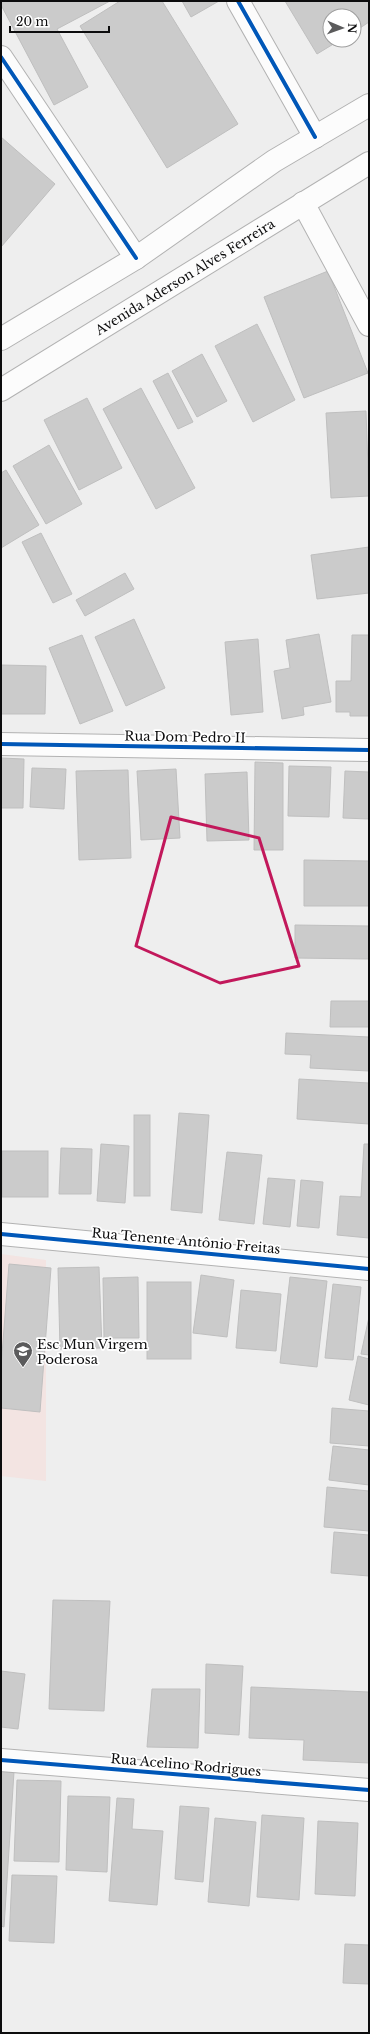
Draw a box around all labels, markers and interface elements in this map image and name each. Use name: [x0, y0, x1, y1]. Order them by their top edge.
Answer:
scale bar: [10, 8, 109, 34]
north arrow: [322, 8, 362, 48]
text: 20 m: [16, 14, 48, 29]
text: N: [345, 23, 359, 34]
street label: Avenida Aderson Alves Ferreira: [91, 214, 278, 339]
street label: Rua Dom Pedro II: [124, 727, 246, 747]
street label: Rua Tenente Antônio Freitas: [91, 1224, 281, 1258]
place label: Esc Mun Virgem Poderosa: [37, 1336, 148, 1368]
school or university icon: Esc Mun Virgem Poderosa: [12, 1340, 34, 1368]
street label: Rua Acelino Rodrigues: [110, 1750, 262, 1780]

